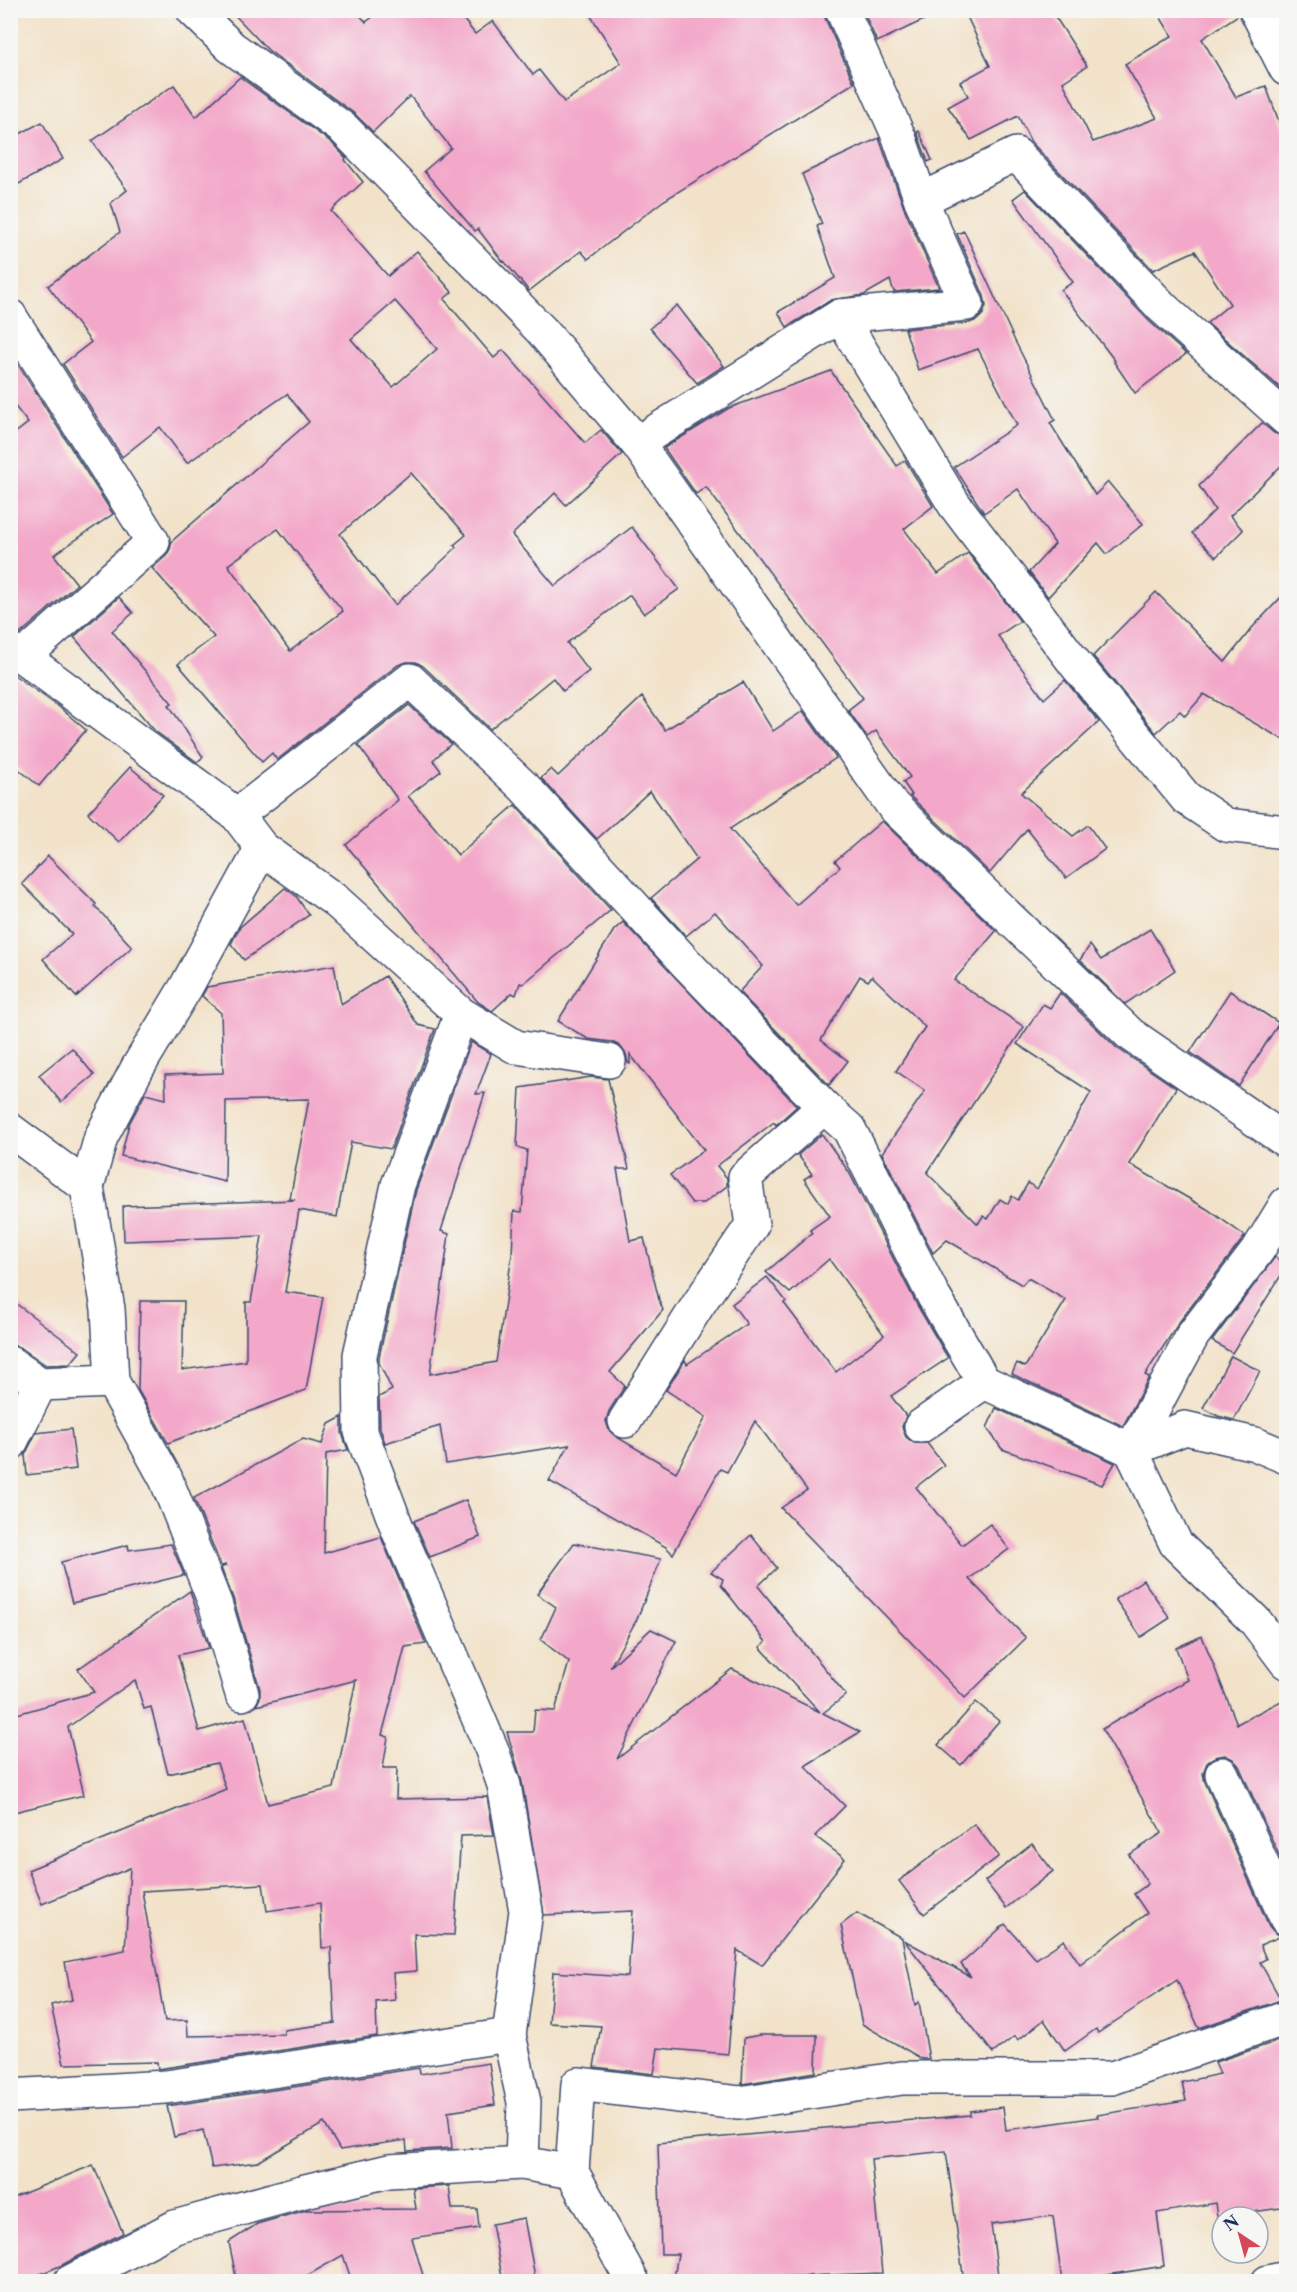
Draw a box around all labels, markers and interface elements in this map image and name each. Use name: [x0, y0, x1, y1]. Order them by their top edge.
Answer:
north arrow: [1210, 2205, 1270, 2265]
text: N: [1220, 2211, 1243, 2235]

